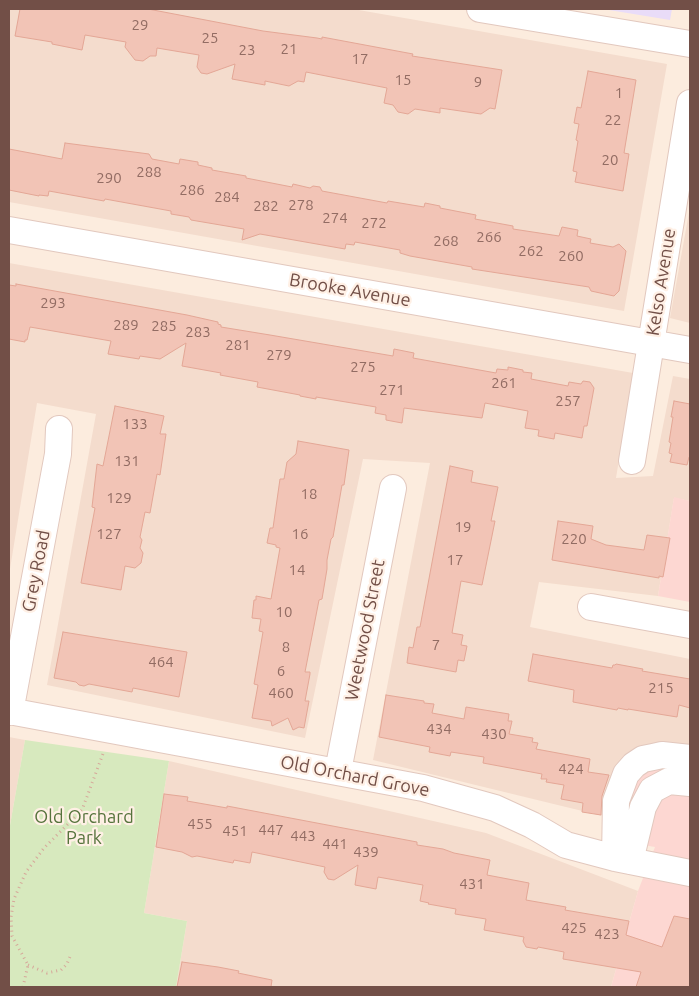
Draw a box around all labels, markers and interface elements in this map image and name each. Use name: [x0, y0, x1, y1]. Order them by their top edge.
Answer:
house number: 29: [132, 16, 148, 34]
house number: 25: [202, 29, 218, 47]
house number: 21: [281, 40, 297, 58]
house number: 23: [239, 41, 255, 59]
house number: 17: [352, 50, 368, 68]
house number: 15: [395, 71, 411, 89]
house number: 9: [474, 73, 482, 91]
house number: 1: [615, 84, 623, 102]
house number: 22: [605, 111, 621, 129]
house number: 20: [602, 151, 618, 169]
house number: 288: [136, 163, 162, 181]
house number: 290: [96, 169, 122, 187]
house number: 286: [179, 181, 205, 199]
house number: 284: [214, 188, 240, 206]
house number: 278: [288, 196, 314, 214]
house number: 282: [253, 197, 279, 215]
house number: 274: [322, 209, 348, 227]
house number: 272: [361, 214, 387, 232]
street label: Kelso Avenue: [642, 227, 680, 337]
house number: 266: [476, 228, 502, 246]
house number: 268: [433, 232, 459, 250]
house number: 262: [518, 242, 544, 260]
house number: 260: [558, 247, 584, 265]
street label: Brooke Avenue: [288, 269, 412, 311]
house number: 293: [40, 294, 66, 312]
house number: 289: [113, 316, 139, 334]
house number: 285: [151, 317, 177, 335]
house number: 283: [185, 323, 211, 341]
house number: 281: [225, 336, 251, 354]
house number: 279: [266, 346, 292, 364]
house number: 275: [350, 358, 376, 376]
house number: 261: [491, 374, 517, 392]
house number: 271: [379, 381, 405, 399]
house number: 257: [555, 392, 581, 410]
house number: 133: [122, 415, 148, 433]
house number: 131: [114, 452, 140, 470]
house number: 18: [301, 485, 317, 503]
house number: 129: [106, 489, 132, 507]
house number: 19: [455, 518, 471, 536]
house number: 127: [96, 525, 122, 543]
house number: 16: [292, 525, 308, 543]
street label: Grey Road: [17, 528, 55, 614]
house number: 220: [561, 530, 587, 548]
house number: 17: [447, 551, 463, 569]
street label: Weetwood Street: [341, 558, 389, 702]
house number: 14: [289, 561, 305, 579]
house number: 10: [276, 603, 292, 621]
house number: 7: [432, 636, 440, 654]
house number: 8: [282, 638, 290, 656]
house number: 464: [148, 653, 174, 671]
house number: 6: [277, 662, 285, 680]
house number: 215: [648, 679, 674, 697]
house number: 460: [268, 684, 294, 702]
house number: 434: [426, 720, 452, 738]
house number: 430: [481, 725, 507, 743]
street label: Old Orchard Grove: [279, 751, 431, 801]
house number: 424: [558, 760, 584, 778]
park label: Old Orchard Park: [34, 806, 134, 849]
house number: 455: [187, 815, 213, 833]
house number: 447: [258, 821, 284, 839]
house number: 451: [222, 822, 248, 840]
house number: 443: [290, 827, 316, 845]
house number: 441: [322, 835, 348, 853]
house number: 439: [353, 843, 379, 861]
house number: 431: [459, 875, 485, 893]
house number: 425: [561, 919, 587, 937]
house number: 423: [594, 925, 620, 943]

